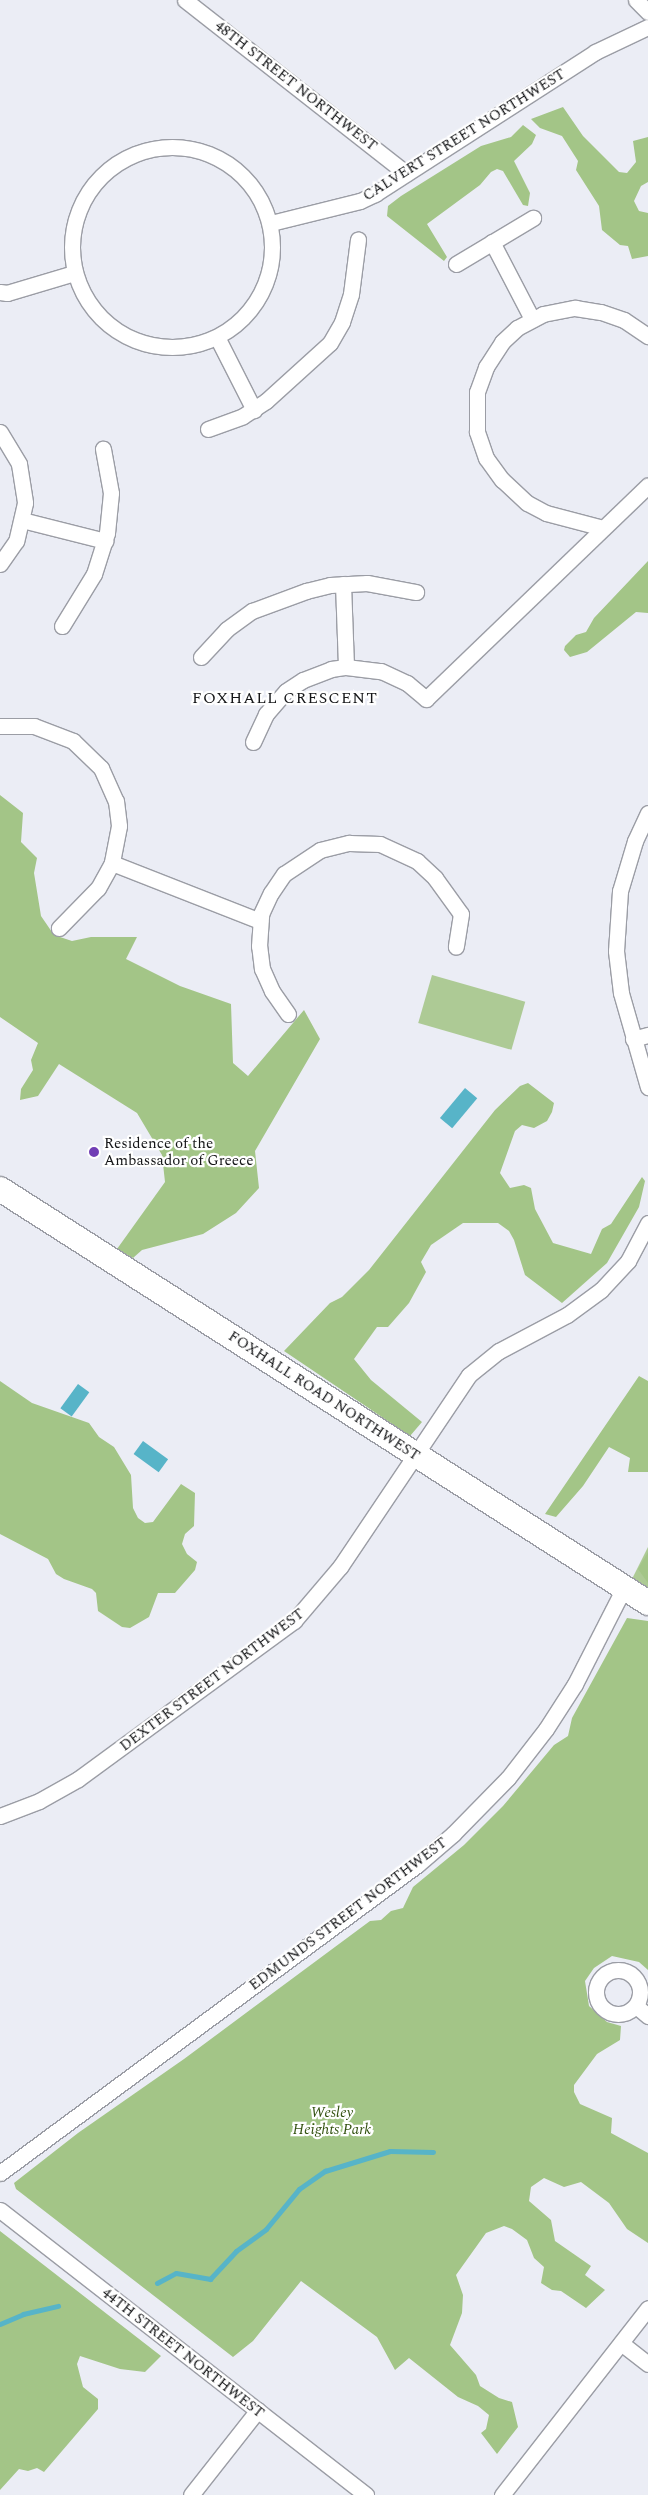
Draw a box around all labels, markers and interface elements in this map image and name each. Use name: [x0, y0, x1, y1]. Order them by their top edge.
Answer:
street label: 48TH STREET NORTHWEST: [211, 17, 381, 155]
street label: CALVERT STREET NORTHWEST: [360, 65, 568, 205]
district label: FOXHALL CRESCENT: [190, 688, 380, 708]
place label: Residence of the Ambassador of Greece: [104, 1134, 254, 1169]
marker: Residence of the Ambassador of Greece: [88, 1146, 100, 1158]
street label: FOXHALL ROAD NORTHWEST: [225, 1327, 423, 1465]
street label: DEXTER STREET NORTHWEST: [116, 1605, 308, 1755]
street label: EDMUNDS STREET NORTHWEST: [246, 1834, 450, 1994]
park label: Wesley Heights Park: [293, 2103, 371, 2138]
street label: 44TH STREET NORTHWEST: [98, 2284, 268, 2422]

